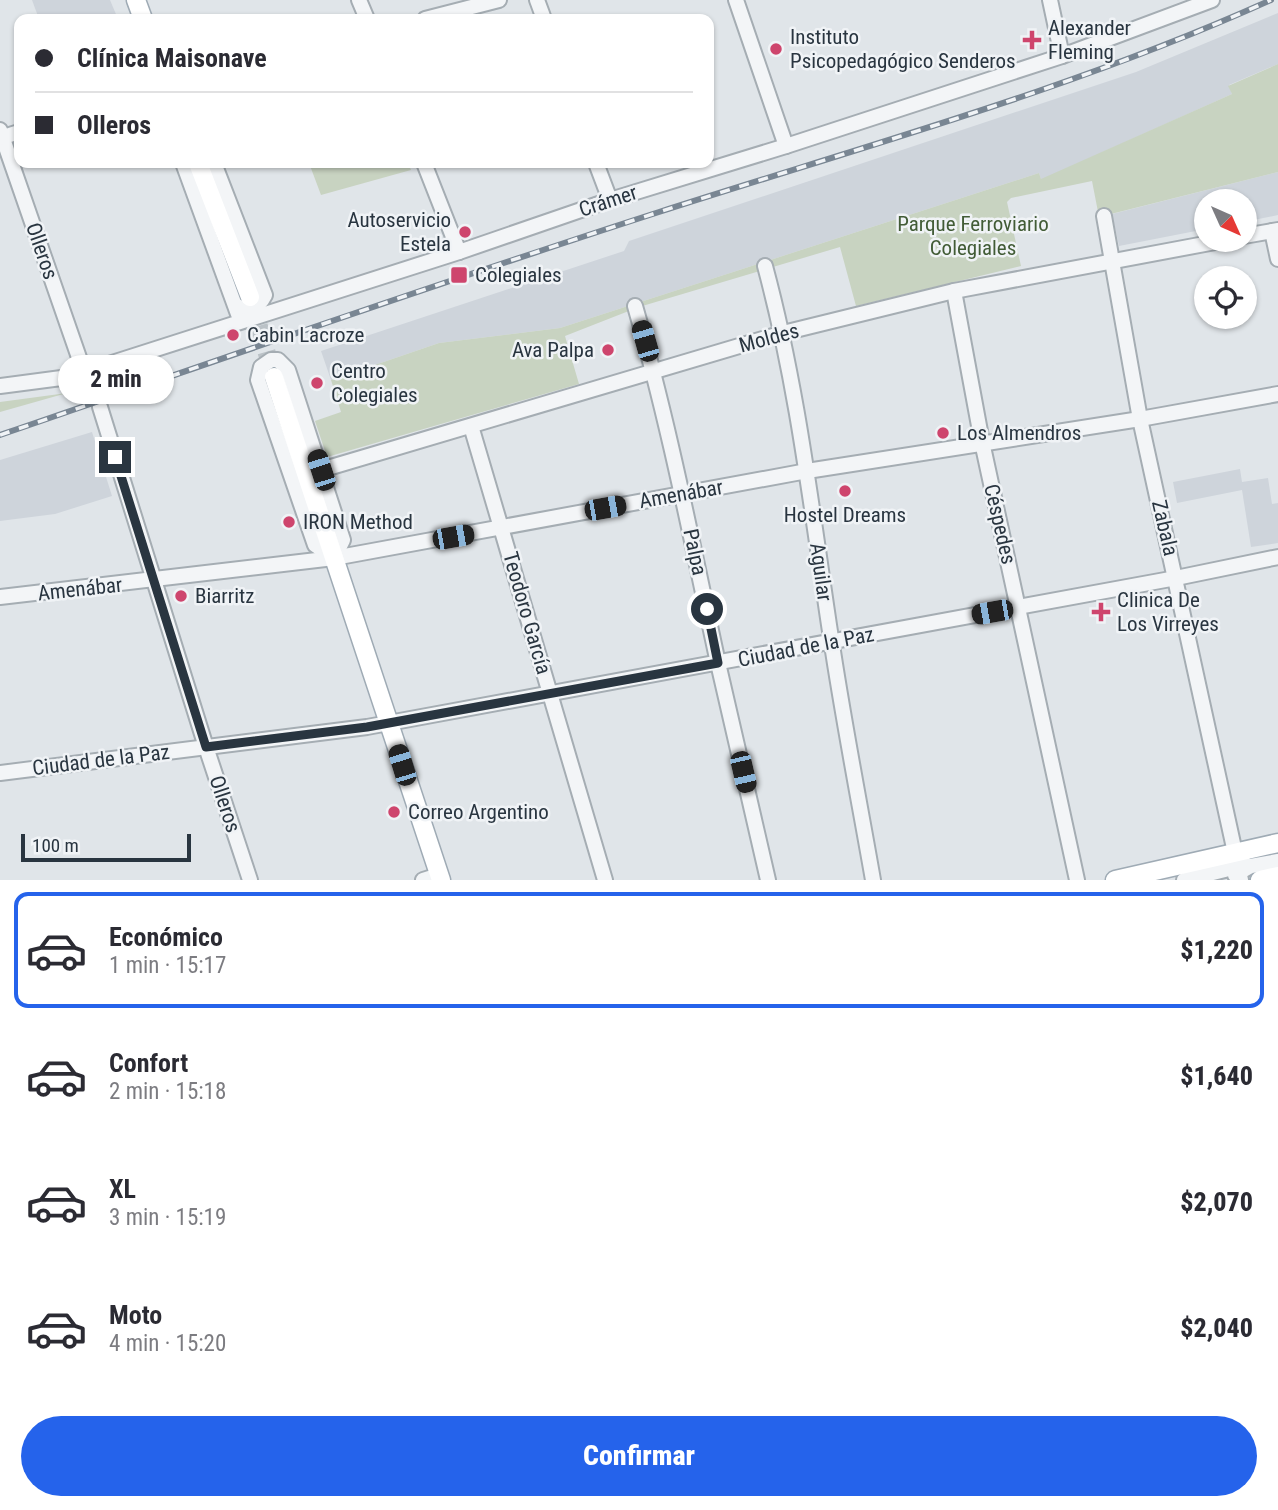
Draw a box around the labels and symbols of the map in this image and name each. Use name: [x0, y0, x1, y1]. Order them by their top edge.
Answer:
place label: Alexander Fleming: [1048, 16, 1131, 64]
place label: Instituto Psicopedagógico Senderos: [790, 25, 1016, 73]
marker: Alexander Fleming: [1022, 30, 1042, 50]
marker: Instituto Psicopedagógico Senderos: [768, 41, 784, 57]
street label: Crámer: [576, 180, 640, 222]
north arrow: [1194, 189, 1256, 252]
place label: Autoservicio Estela: [347, 208, 451, 256]
park label: Parque Ferroviario Colegiales: [897, 212, 1049, 260]
street label: Olleros: [21, 219, 63, 283]
marker: Autoservicio Estela: [457, 224, 473, 240]
place label: Colegiales: [475, 263, 562, 287]
marker: Colegiales: [449, 265, 469, 285]
car: [630, 318, 661, 364]
street label: Moldes: [736, 319, 802, 357]
place label: Cabin Lacroze: [247, 323, 365, 347]
marker: Cabin Lacroze: [225, 327, 241, 343]
place label: Ava Palpa: [512, 338, 594, 362]
marker: Ava Palpa: [600, 342, 616, 358]
callout: 2 min: [57, 356, 173, 405]
place label: Centro Colegiales: [331, 359, 418, 407]
marker: Centro Colegiales: [309, 375, 325, 391]
place label: Los Almendros: [957, 421, 1081, 445]
marker: Los Almendros: [935, 425, 951, 441]
route end: [99, 441, 131, 473]
car: [305, 447, 338, 493]
street label: Amenábar: [637, 475, 725, 513]
street label: Céspedes: [979, 482, 1021, 566]
marker: Hostel Dreams: [837, 483, 853, 499]
car: [583, 494, 628, 522]
street label: Zabala: [1147, 498, 1183, 558]
place label: Hostel Dreams: [784, 503, 906, 527]
place label: IRON Method: [303, 510, 413, 534]
marker: IRON Method: [281, 514, 297, 530]
car: [431, 523, 476, 551]
street label: Palpa: [678, 527, 712, 577]
street label: Aguilar: [805, 541, 837, 603]
street label: Teodoro García: [498, 549, 556, 677]
street label: Amenábar: [37, 573, 123, 605]
place label: Biarritz: [195, 584, 254, 608]
marker: Biarritz: [173, 588, 189, 604]
place label: Clinica De Los Virreyes: [1117, 588, 1219, 636]
route start: [691, 593, 723, 625]
car: [970, 598, 1015, 626]
marker: Clinica De Los Virreyes: [1091, 602, 1111, 622]
street label: Ciudad de la Paz: [736, 622, 876, 672]
street label: Ciudad de la Paz: [31, 740, 171, 780]
car: [386, 742, 419, 788]
car: [729, 749, 758, 795]
street label: Olleros: [205, 773, 245, 835]
place label: Correo Argentino: [408, 800, 549, 824]
marker: Correo Argentino: [386, 804, 402, 820]
scale bar: [21, 831, 191, 863]

